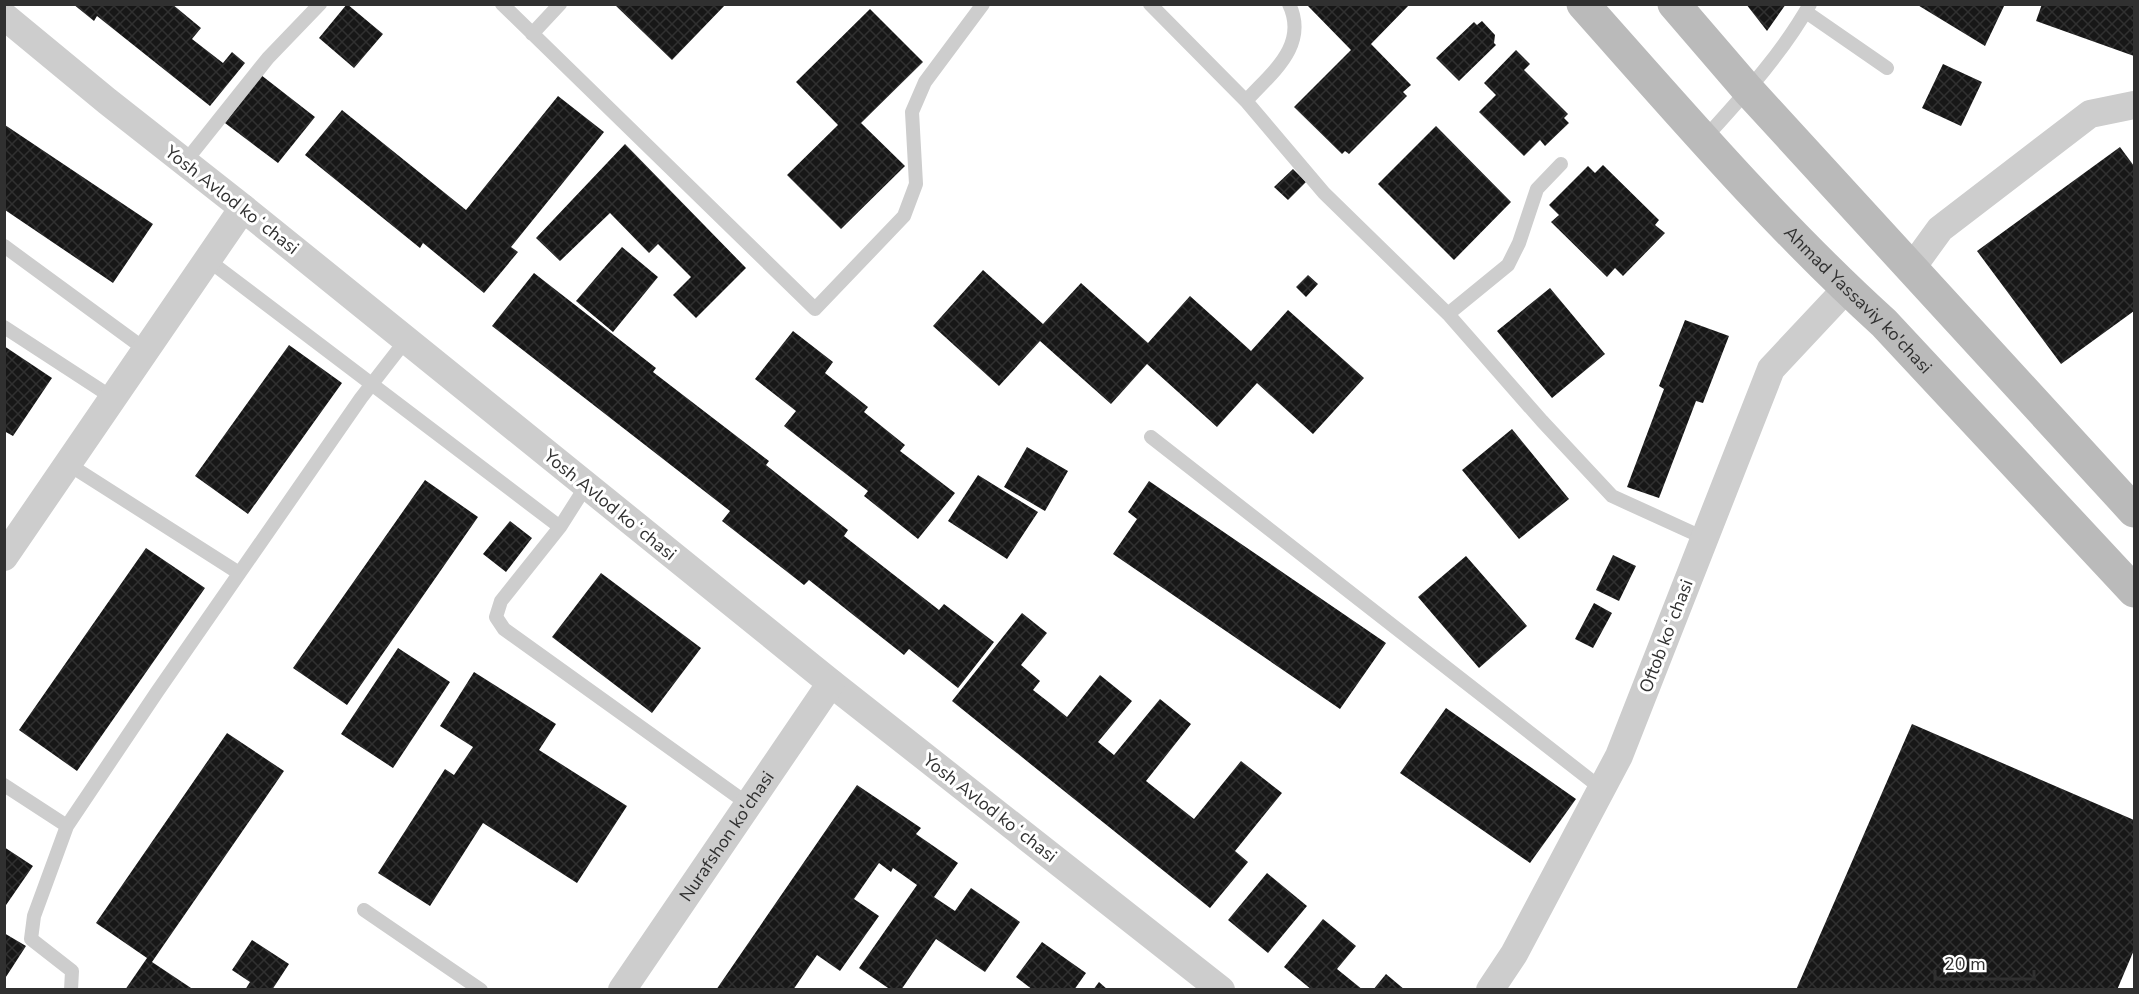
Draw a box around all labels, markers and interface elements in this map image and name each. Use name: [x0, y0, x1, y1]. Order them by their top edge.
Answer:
street label: Yosh Avlod koʻchasi: [159, 139, 304, 260]
street label: Ahmad Yassaviy ko'chasi: [1779, 221, 1937, 379]
street label: Yosh Avlod koʻchasi: [538, 443, 681, 566]
street label: Oftob koʻchasi: [1633, 576, 1699, 696]
street label: Yosh Avlod koʻchasi: [917, 747, 1062, 868]
street label: Nurafshon ko'chasi: [674, 766, 780, 906]
scale bar: [1935, 943, 2034, 981]
text: 20 m: [1944, 952, 1986, 976]

